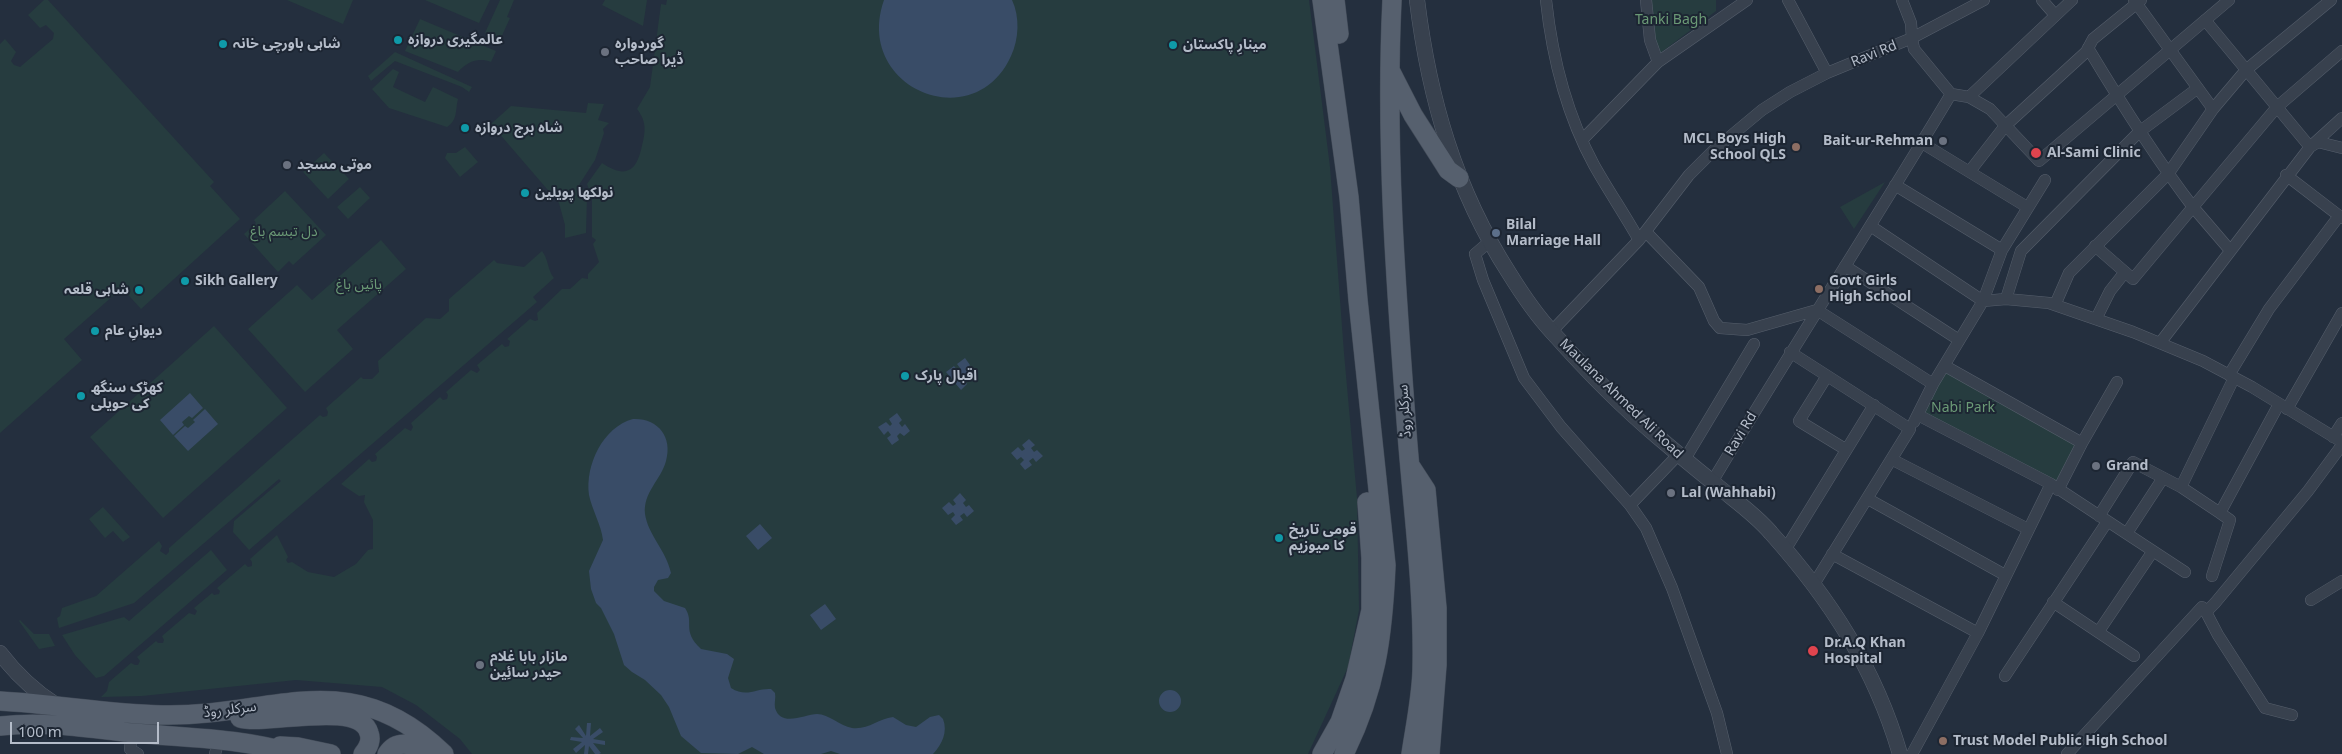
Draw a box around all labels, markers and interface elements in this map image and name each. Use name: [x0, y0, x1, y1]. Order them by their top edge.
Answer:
park label: Tanki Bagh: [1635, 12, 1707, 28]
place label: عالمگیری دروازہ: [408, 32, 503, 48]
marker: عالمگیری دروازہ: [392, 34, 404, 46]
place label: شاہی باورچی خانہ: [233, 36, 341, 52]
place label: گوردوارہ ڈیرا صاحب: [615, 36, 684, 68]
place label: مینارِ پاکستان: [1183, 37, 1267, 53]
street label: Ravi Rd: [1848, 37, 1900, 71]
marker: شاہی باورچی خانہ: [217, 38, 229, 50]
marker: مینارِ پاکستان: [1167, 39, 1179, 51]
marker: گوردوارہ ڈیرا صاحب: [599, 46, 611, 58]
place label: شاہ برج دروازہ: [475, 120, 562, 136]
marker: شاہ برج دروازہ: [459, 122, 471, 134]
place label: MCL Boys High School QLS: [1683, 131, 1786, 164]
place label: Bait-ur-Rehman: [1823, 133, 1933, 149]
marker: Bait-ur-Rehman: [1937, 135, 1949, 147]
marker: MCL Boys High School QLS: [1790, 141, 1802, 153]
place label: Al-Sami Clinic: [2047, 145, 2141, 161]
marker: Al-Sami Clinic: [2029, 146, 2043, 160]
place label: موتی مسجد: [297, 157, 372, 173]
marker: موتی مسجد: [281, 159, 293, 171]
place label: نولکھا پویلین: [535, 185, 613, 201]
marker: نولکھا پویلین: [519, 187, 531, 199]
place label: Bilal Marriage Hall: [1506, 217, 1601, 250]
park label: دل تبسم باغ: [250, 224, 318, 240]
marker: Bilal Marriage Hall: [1490, 227, 1502, 239]
place label: Sikh Gallery: [195, 273, 278, 289]
place label: Govt Girls High School: [1829, 273, 1911, 306]
marker: Sikh Gallery: [179, 275, 191, 287]
park label: پائیں باغ: [336, 277, 382, 293]
place label: شاہی قلعہ: [64, 282, 129, 298]
marker: Govt Girls High School: [1813, 283, 1825, 295]
marker: شاہی قلعہ: [133, 284, 145, 296]
place label: دیوانِ عام: [105, 323, 162, 339]
marker: دیوانِ عام: [89, 325, 101, 337]
street label: Maulana Ahmed Ali Road: [1556, 336, 1686, 462]
place label: اقبال پارک: [915, 368, 977, 384]
marker: اقبال پارک: [899, 370, 911, 382]
place label: کھڑک سنگھ کی حویلی: [91, 380, 163, 412]
street label: سرکلر روڈ: [1395, 384, 1415, 438]
marker: کھڑک سنگھ کی حویلی: [75, 390, 87, 402]
park label: Nabi Park: [1931, 400, 1995, 416]
street label: Ravi Rd: [1721, 409, 1761, 459]
place label: Grand: [2106, 458, 2148, 474]
marker: Grand: [2090, 460, 2102, 472]
place label: Lal (Wahhabi): [1681, 485, 1776, 501]
marker: Lal (Wahhabi): [1665, 487, 1677, 499]
place label: قومی تاریخ کا میوزیم: [1289, 522, 1357, 554]
marker: قومی تاریخ کا میوزیم: [1273, 532, 1285, 544]
place label: Dr.A.Q Khan Hospital: [1824, 635, 1906, 668]
marker: Dr.A.Q Khan Hospital: [1806, 644, 1820, 658]
place label: مازار بابا غلام حیدر سائِین: [490, 649, 568, 682]
marker: مازار بابا غلام حیدر سائِین: [474, 659, 486, 671]
street label: سرکلر روڈ: [203, 698, 257, 722]
scale bar: [12, 712, 161, 744]
text: 100 m: [18, 721, 62, 741]
place label: Trust Model Public High School: [1953, 733, 2168, 749]
marker: Trust Model Public High School: [1937, 735, 1949, 747]

